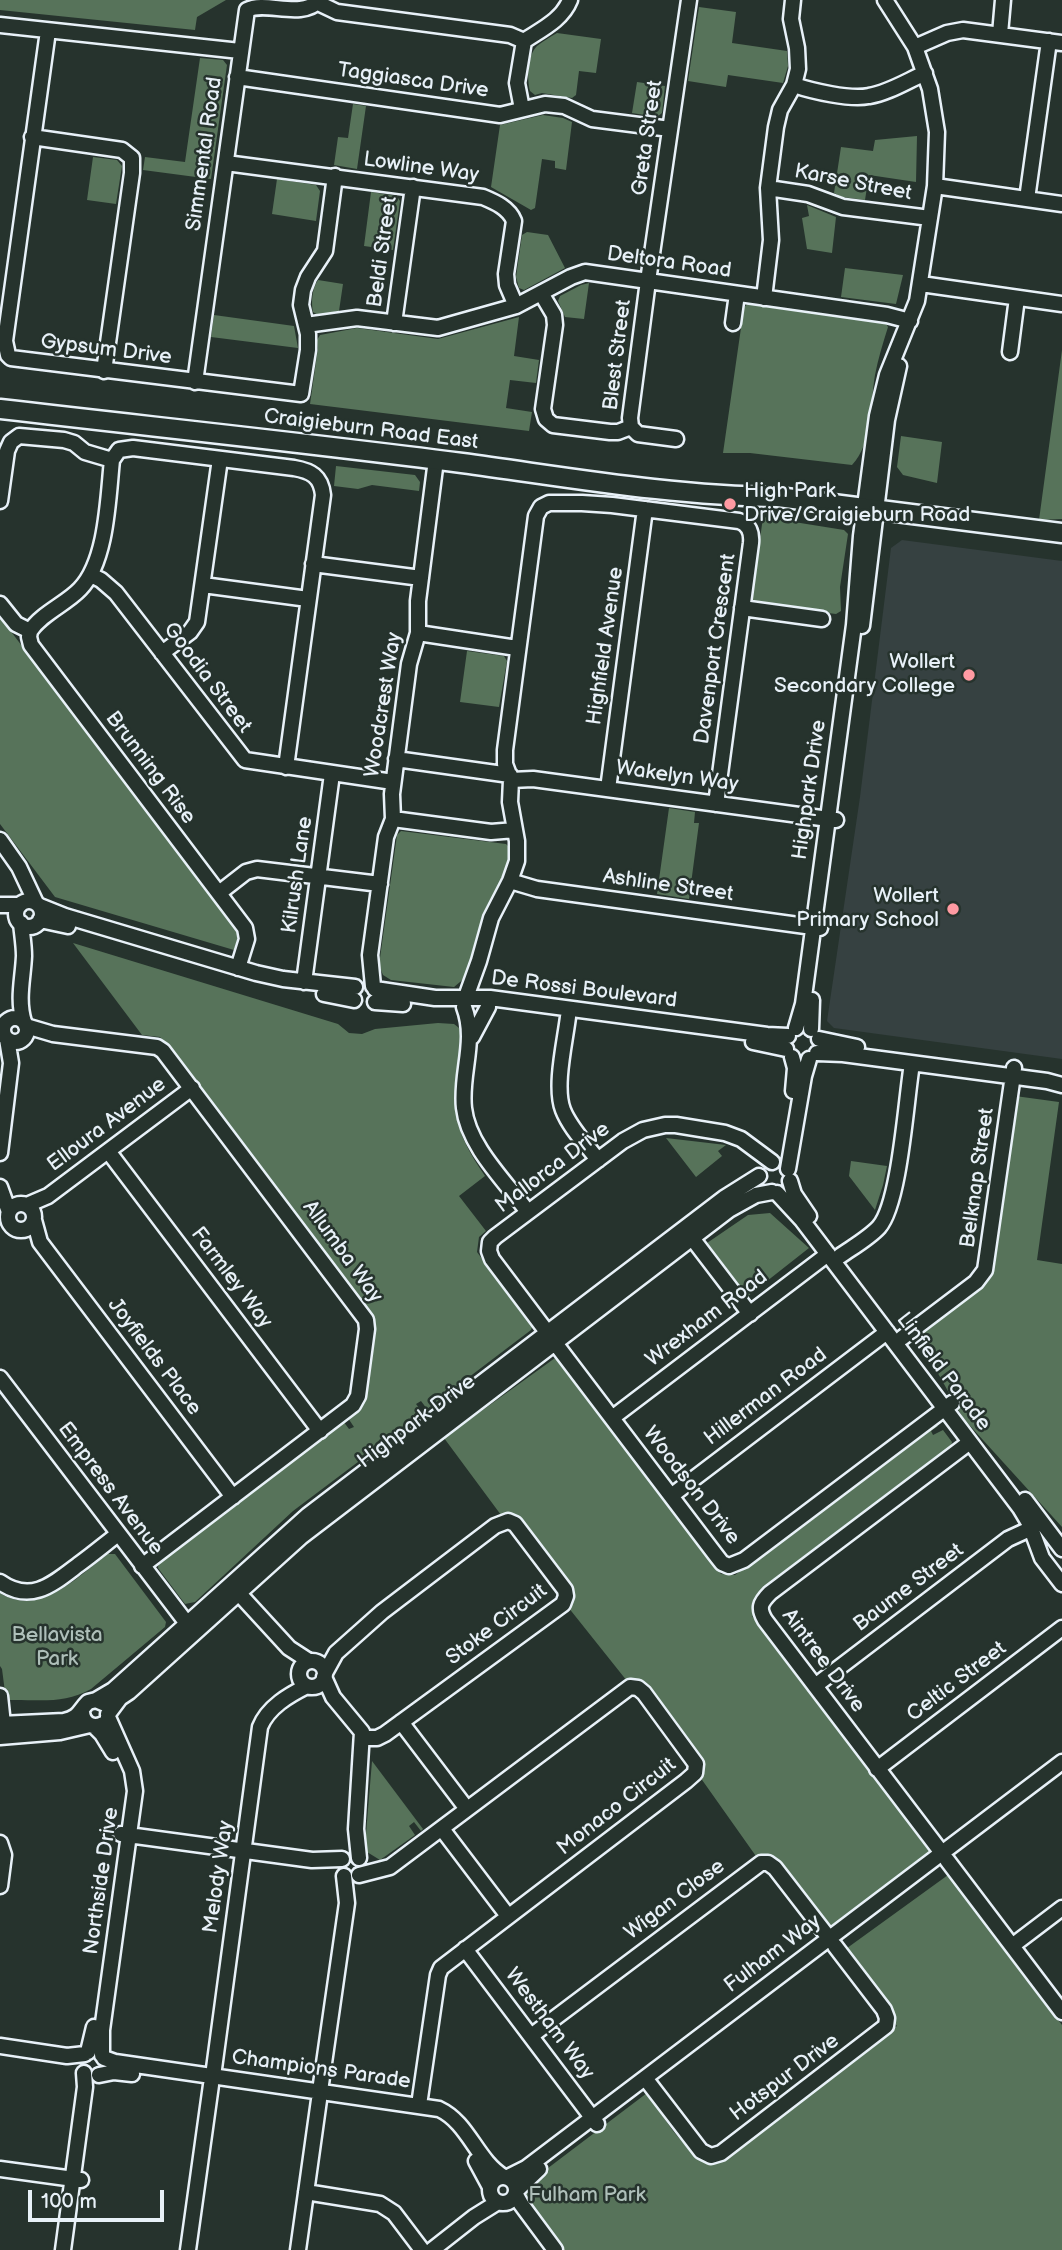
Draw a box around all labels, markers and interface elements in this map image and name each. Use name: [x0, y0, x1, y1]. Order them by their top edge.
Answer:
street label: Taggiasca Drive: [336, 58, 490, 104]
street label: Simmental Road: [182, 75, 228, 233]
street label: Greta Street: [627, 79, 669, 197]
street label: Lowline Way: [362, 147, 480, 189]
street label: Karse Street: [792, 159, 914, 207]
street label: Beldi Street: [363, 195, 403, 309]
street label: Deltora Road: [605, 242, 733, 284]
street label: Blest Street: [599, 298, 637, 412]
street label: Gypsum Drive: [39, 329, 173, 371]
street label: Craigieburn Road East: [262, 404, 480, 456]
place label: High Park Drive/Craigieburn Road: [744, 479, 970, 529]
marker: High Park Drive/Craigieburn Road: [722, 496, 738, 512]
street label: Davenport Crescent: [690, 552, 742, 746]
street label: Highfield Avenue: [582, 565, 630, 727]
street label: Goodia Street: [157, 618, 257, 738]
street label: Woodcrest Way: [360, 631, 408, 779]
place label: Wollert Secondary College: [774, 650, 955, 700]
marker: Wollert Secondary College: [961, 667, 977, 683]
street label: Brunning Rise: [99, 707, 201, 829]
street label: Highpark Drive: [788, 718, 832, 862]
street label: Wakelyn Way: [614, 756, 740, 798]
street label: Kilrush Lane: [277, 815, 319, 935]
street label: Ashline Street: [601, 864, 735, 908]
place label: Wollert Primary School: [796, 884, 939, 934]
marker: Wollert Primary School: [945, 901, 961, 917]
street label: De Rossi Boulevard: [490, 966, 678, 1014]
street label: Elloura Avenue: [43, 1072, 171, 1178]
street label: Belknap Street: [956, 1106, 1000, 1250]
street label: Mallorca Drive: [491, 1117, 615, 1219]
street label: Allumba Way: [296, 1196, 388, 1308]
street label: Farmley Way: [185, 1223, 277, 1333]
street label: Wrexham Road: [641, 1265, 773, 1373]
street label: Joyfields Place: [102, 1293, 206, 1421]
street label: Linfield Parade: [890, 1308, 996, 1436]
street label: Hillerman Road: [700, 1343, 832, 1451]
street label: Highpark Drive: [353, 1370, 481, 1474]
street label: Empress Avenue: [52, 1418, 168, 1560]
street label: Woodson Drive: [637, 1422, 745, 1550]
street label: Baume Street: [849, 1538, 969, 1638]
street label: Stoke Circuit: [442, 1579, 552, 1671]
street label: Aintree Drive: [776, 1604, 870, 1718]
park label: Bellavista Park: [11, 1623, 103, 1673]
street label: Celtic Street: [902, 1636, 1012, 1728]
street label: Monaco Circuit: [553, 1753, 681, 1861]
street label: Northside Drive: [79, 1806, 125, 1956]
street label: Melody Way: [199, 1819, 239, 1935]
street label: Wigan Close: [620, 1854, 730, 1946]
street label: Fulham Way: [720, 1909, 826, 1999]
street label: Westham Way: [499, 1963, 599, 2085]
street label: Hotspur Drive: [726, 2029, 844, 2127]
street label: Champions Parade: [230, 2045, 412, 2095]
scale bar: [32, 2176, 168, 2220]
park label: Fulham Park: [528, 2183, 646, 2209]
text: 100 m: [41, 2189, 97, 2214]

